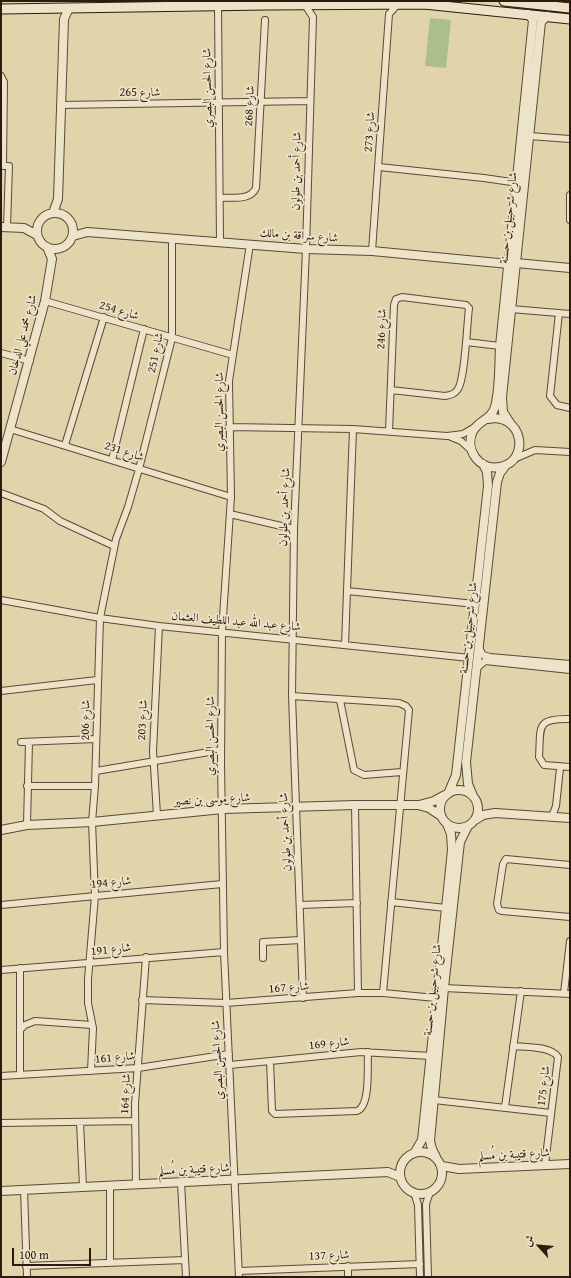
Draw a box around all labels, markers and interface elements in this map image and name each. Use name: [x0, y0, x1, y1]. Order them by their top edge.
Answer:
street label: شارع الحسن البصري: [200, 48, 216, 128]
street label: شارع 268: [242, 85, 258, 127]
street label: شارع 265: [120, 86, 160, 100]
street label: شارع 273: [361, 111, 379, 153]
street label: شارع أحمد بن طولون: [289, 131, 305, 211]
street label: شارع شرحبيل بن حسنة: [497, 171, 521, 265]
street label: شارع سراقة بن مالك: [259, 226, 339, 246]
street label: شارع محمد علي الدخان: [5, 293, 41, 377]
street label: شارع 254: [97, 298, 141, 324]
street label: شارع 246: [374, 308, 390, 350]
street label: شارع 251: [145, 332, 167, 374]
street label: شارع الحسن البصري: [213, 372, 227, 452]
street label: شارع 231: [102, 439, 146, 465]
street label: شارع أحمد بن طولون: [276, 467, 294, 547]
street label: شارع شرحبيل بن حسنة: [457, 581, 481, 675]
street label: شارع عبد الله عبد اللطيف العثمان: [171, 609, 301, 635]
street label: شارع الحسن البصري: [204, 696, 218, 776]
street label: شارع 206: [78, 699, 94, 741]
street label: شارع 203: [135, 699, 151, 741]
street label: شارع موسى بن نصير: [173, 791, 251, 809]
street label: شارع أحمد بن طولون: [277, 792, 295, 872]
street label: شارع 194: [90, 874, 132, 892]
street label: شارع 191: [90, 941, 132, 959]
street label: شارع شرحبيل بن حسنة: [421, 943, 445, 1037]
street label: شارع 167: [268, 979, 310, 997]
street label: شارع الحسن البصري: [209, 1020, 227, 1100]
street label: شارع 169: [308, 1035, 350, 1053]
street label: شارع 161: [94, 1049, 136, 1067]
street label: شارع 175: [534, 1065, 554, 1107]
street label: شارع 164: [118, 1073, 134, 1115]
street label: شارع قتيبة بن مُسلم: [478, 1146, 550, 1164]
street label: شارع قتيبة بن مُسلم: [158, 1161, 230, 1179]
north arrow: [519, 1226, 559, 1266]
text: ش: [519, 1232, 538, 1249]
scale bar: [14, 1240, 93, 1266]
text: 100 m: [19, 1246, 49, 1263]
street label: شارع 137: [308, 1248, 350, 1264]

